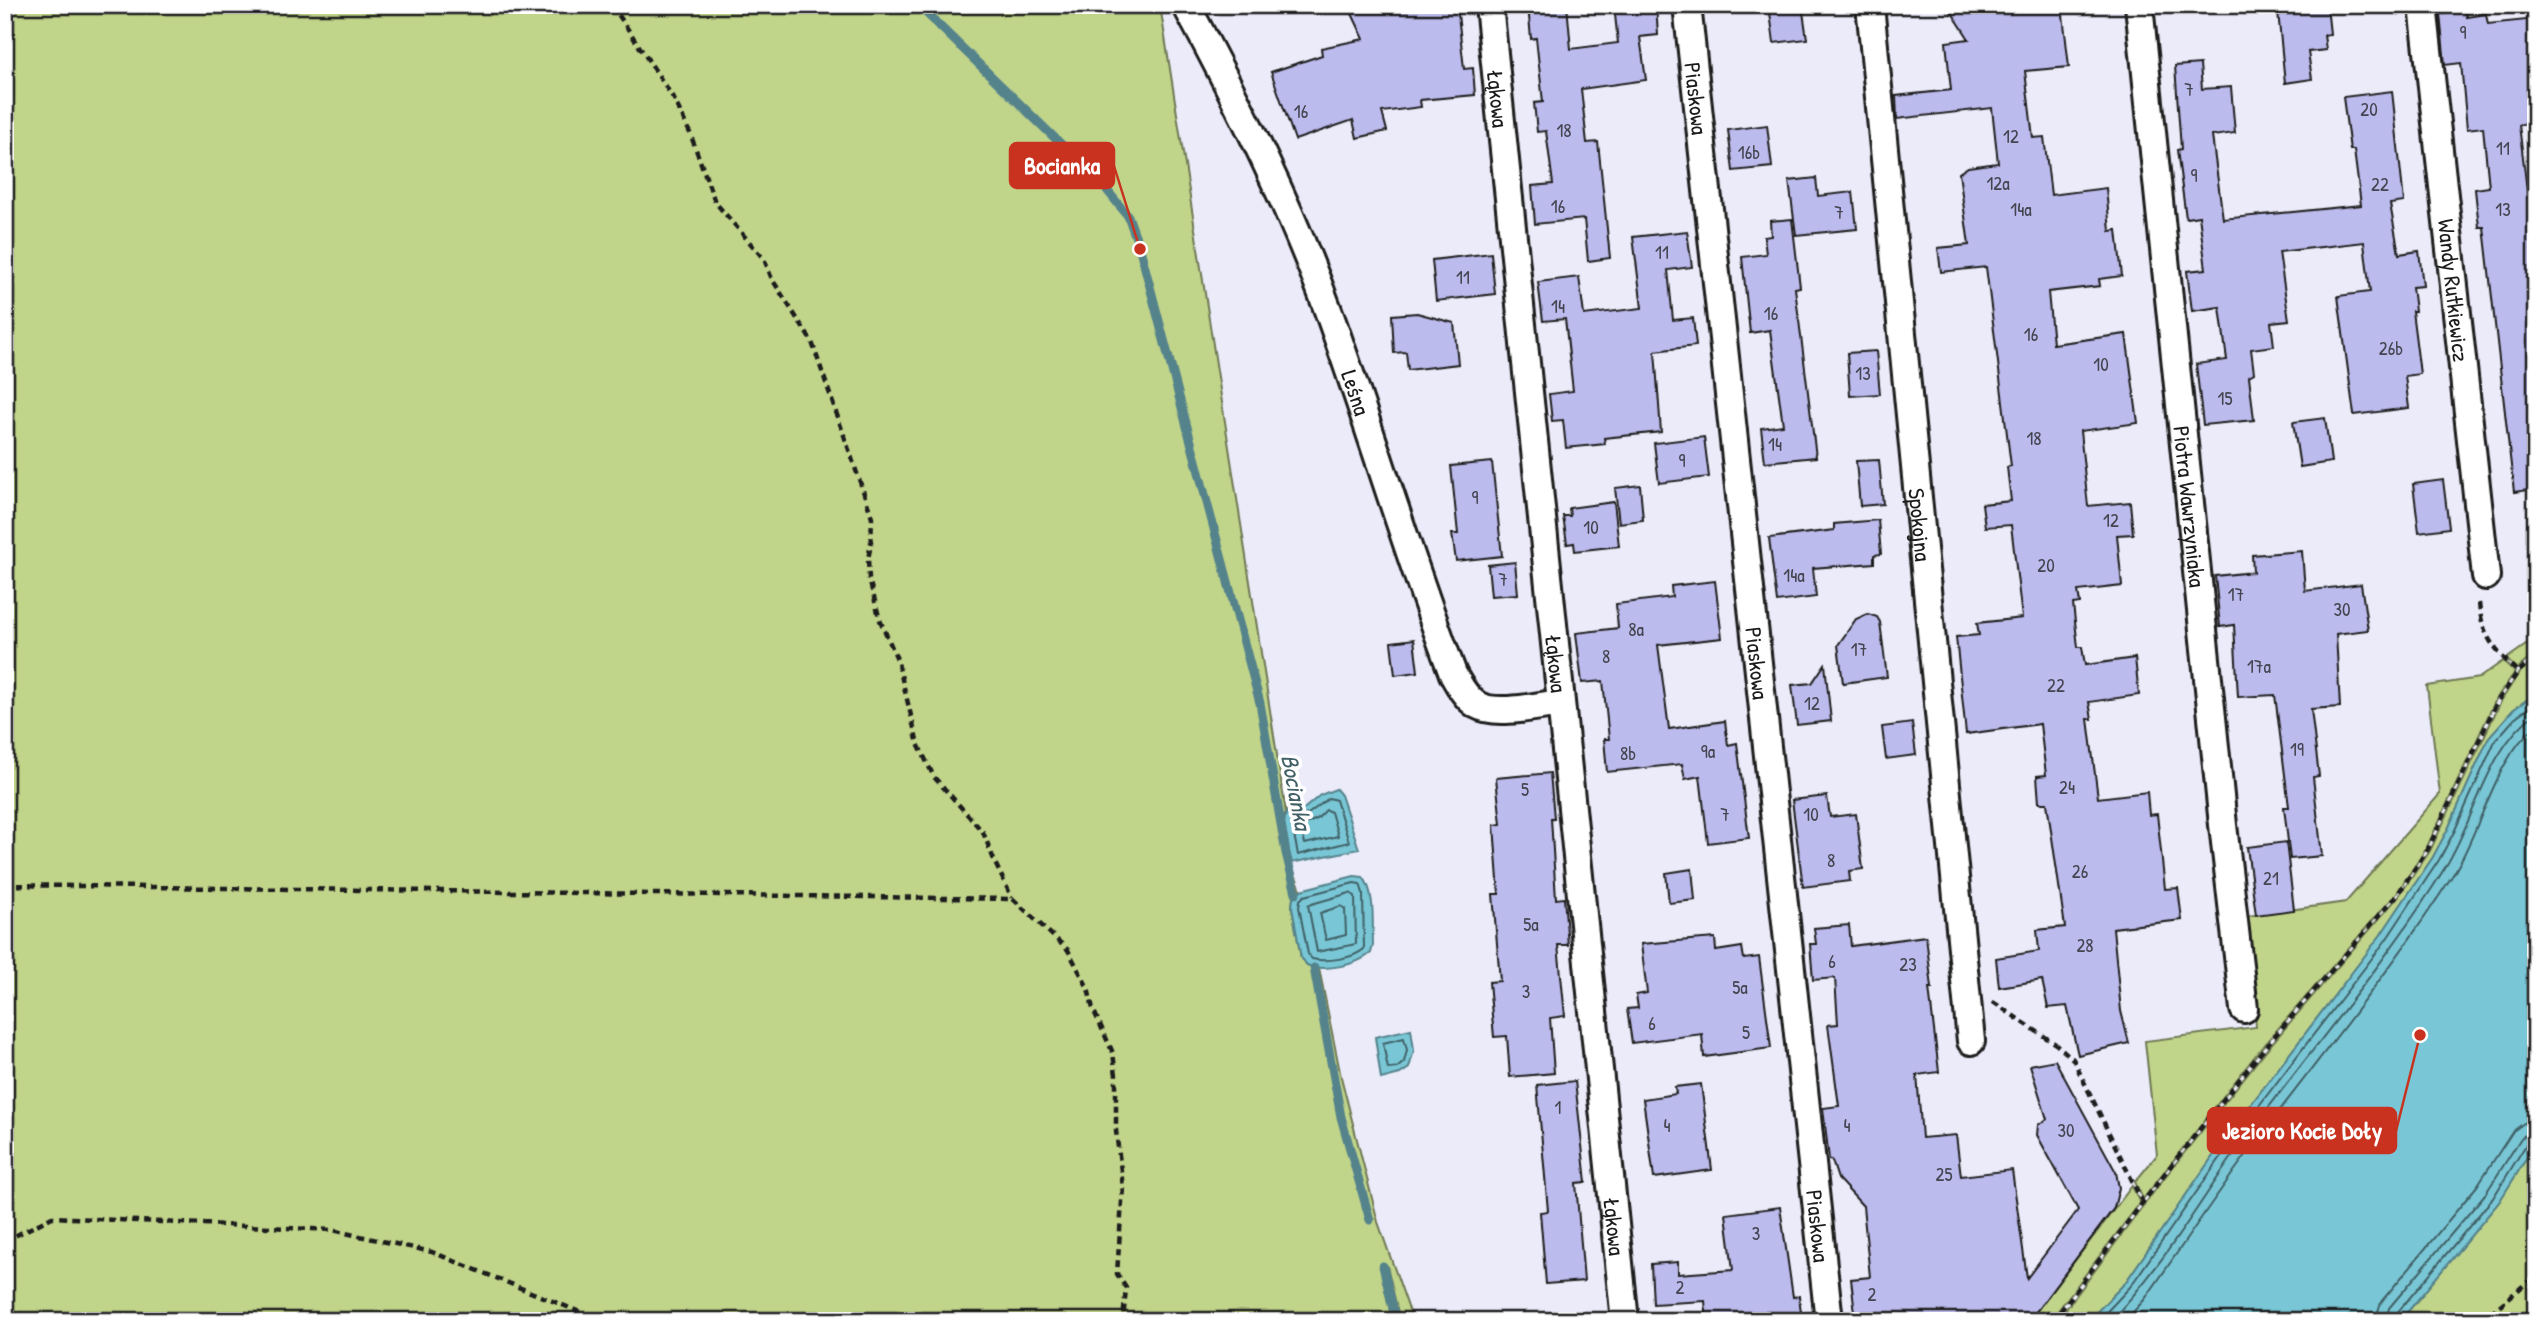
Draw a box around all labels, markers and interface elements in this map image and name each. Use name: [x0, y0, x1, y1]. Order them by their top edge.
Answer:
house number: 9: [2460, 19, 2467, 45]
street label: Piaskowa: [1678, 61, 1716, 136]
street label: Łąkowa: [1480, 68, 1517, 129]
house number: 7: [2184, 76, 2194, 102]
house number: 20: [2360, 96, 2378, 122]
house number: 16: [1294, 98, 1308, 124]
house number: 18: [1556, 117, 1572, 143]
house number: 12: [2003, 123, 2019, 149]
house number: 11: [2496, 135, 2510, 161]
house number: 16b: [1738, 139, 1760, 165]
callout: Bocianka: [1010, 143, 1114, 188]
text: Bocianka: [1024, 149, 1101, 181]
house number: 9: [2191, 162, 2198, 188]
house number: 12a: [1986, 170, 2010, 196]
house number: 22: [2371, 171, 2389, 197]
house number: 16: [1551, 193, 1565, 219]
house number: 14a: [2010, 196, 2032, 222]
house number: 13: [2495, 196, 2511, 222]
house number: 7: [1834, 199, 1844, 225]
street label: Wandy Rutkiewicz: [2431, 217, 2478, 364]
house number: 11: [1655, 239, 1669, 265]
house number: 11: [1456, 264, 1470, 290]
house number: 14: [1551, 293, 1565, 319]
house number: 16: [1764, 300, 1778, 326]
house number: 16: [2024, 321, 2038, 347]
house number: 26b: [2379, 335, 2403, 361]
house number: 10: [2093, 351, 2109, 377]
house number: 13: [1855, 360, 1871, 386]
street label: Leśna: [1334, 366, 1379, 419]
house number: 15: [2218, 385, 2232, 411]
street label: Piotra Wawrzyniaka: [2167, 424, 2214, 589]
house number: 18: [2026, 425, 2042, 451]
house number: 14: [1768, 431, 1782, 457]
house number: 9: [1679, 447, 1686, 473]
house number: 9: [1472, 484, 1479, 510]
street label: Spokojna: [1902, 487, 1940, 563]
house number: 12: [2103, 507, 2119, 533]
house number: 10: [1583, 514, 1599, 540]
house number: 20: [2037, 552, 2055, 578]
house number: 14a: [1783, 562, 1805, 588]
house number: 7: [1498, 566, 1508, 592]
house number: 17: [2228, 581, 2244, 607]
house number: 30: [2333, 596, 2351, 622]
house number: 8a: [1628, 616, 1644, 642]
street label: Piaskowa: [1739, 625, 1777, 701]
street label: Łąkowa: [1539, 633, 1575, 694]
house number: 17: [1851, 636, 1867, 662]
house number: 8: [1602, 643, 1610, 669]
house number: 17a: [2247, 653, 2271, 679]
house number: 22: [2047, 672, 2065, 698]
house number: 12: [1804, 690, 1820, 716]
house number: 19: [2290, 736, 2304, 762]
house number: 9a: [1701, 738, 1716, 764]
house number: 8b: [1620, 740, 1636, 766]
water label: Bocianka: [1274, 752, 1320, 835]
house number: 24: [2059, 774, 2075, 800]
house number: 5: [1521, 776, 1529, 802]
house number: 7: [1720, 801, 1730, 827]
house number: 10: [1803, 801, 1819, 827]
house number: 8: [1827, 847, 1835, 873]
house number: 26: [2072, 858, 2088, 884]
house number: 21: [2263, 865, 2279, 891]
house number: 5a: [1523, 911, 1539, 937]
house number: 28: [2076, 932, 2094, 958]
house number: 6: [1828, 948, 1836, 974]
house number: 23: [1899, 951, 1917, 977]
house number: 5a: [1732, 974, 1748, 1000]
house number: 3: [1522, 978, 1530, 1004]
house number: 6: [1648, 1010, 1656, 1036]
house number: 5: [1742, 1019, 1750, 1045]
house number: 1: [1555, 1094, 1562, 1120]
callout: Jezioro Kocie Doły: [2208, 1108, 2396, 1153]
house number: 4: [1663, 1112, 1671, 1138]
house number: 4: [1843, 1112, 1851, 1138]
text: Jezioro Kocie Doły: [2222, 1114, 2382, 1147]
house number: 30: [2057, 1117, 2075, 1143]
house number: 25: [1936, 1161, 1952, 1187]
street label: Piaskowa: [1799, 1188, 1838, 1264]
street label: Łąkowa: [1597, 1196, 1634, 1257]
house number: 3: [1752, 1220, 1760, 1246]
house number: 2: [1676, 1274, 1685, 1300]
house number: 2: [1868, 1281, 1877, 1307]

